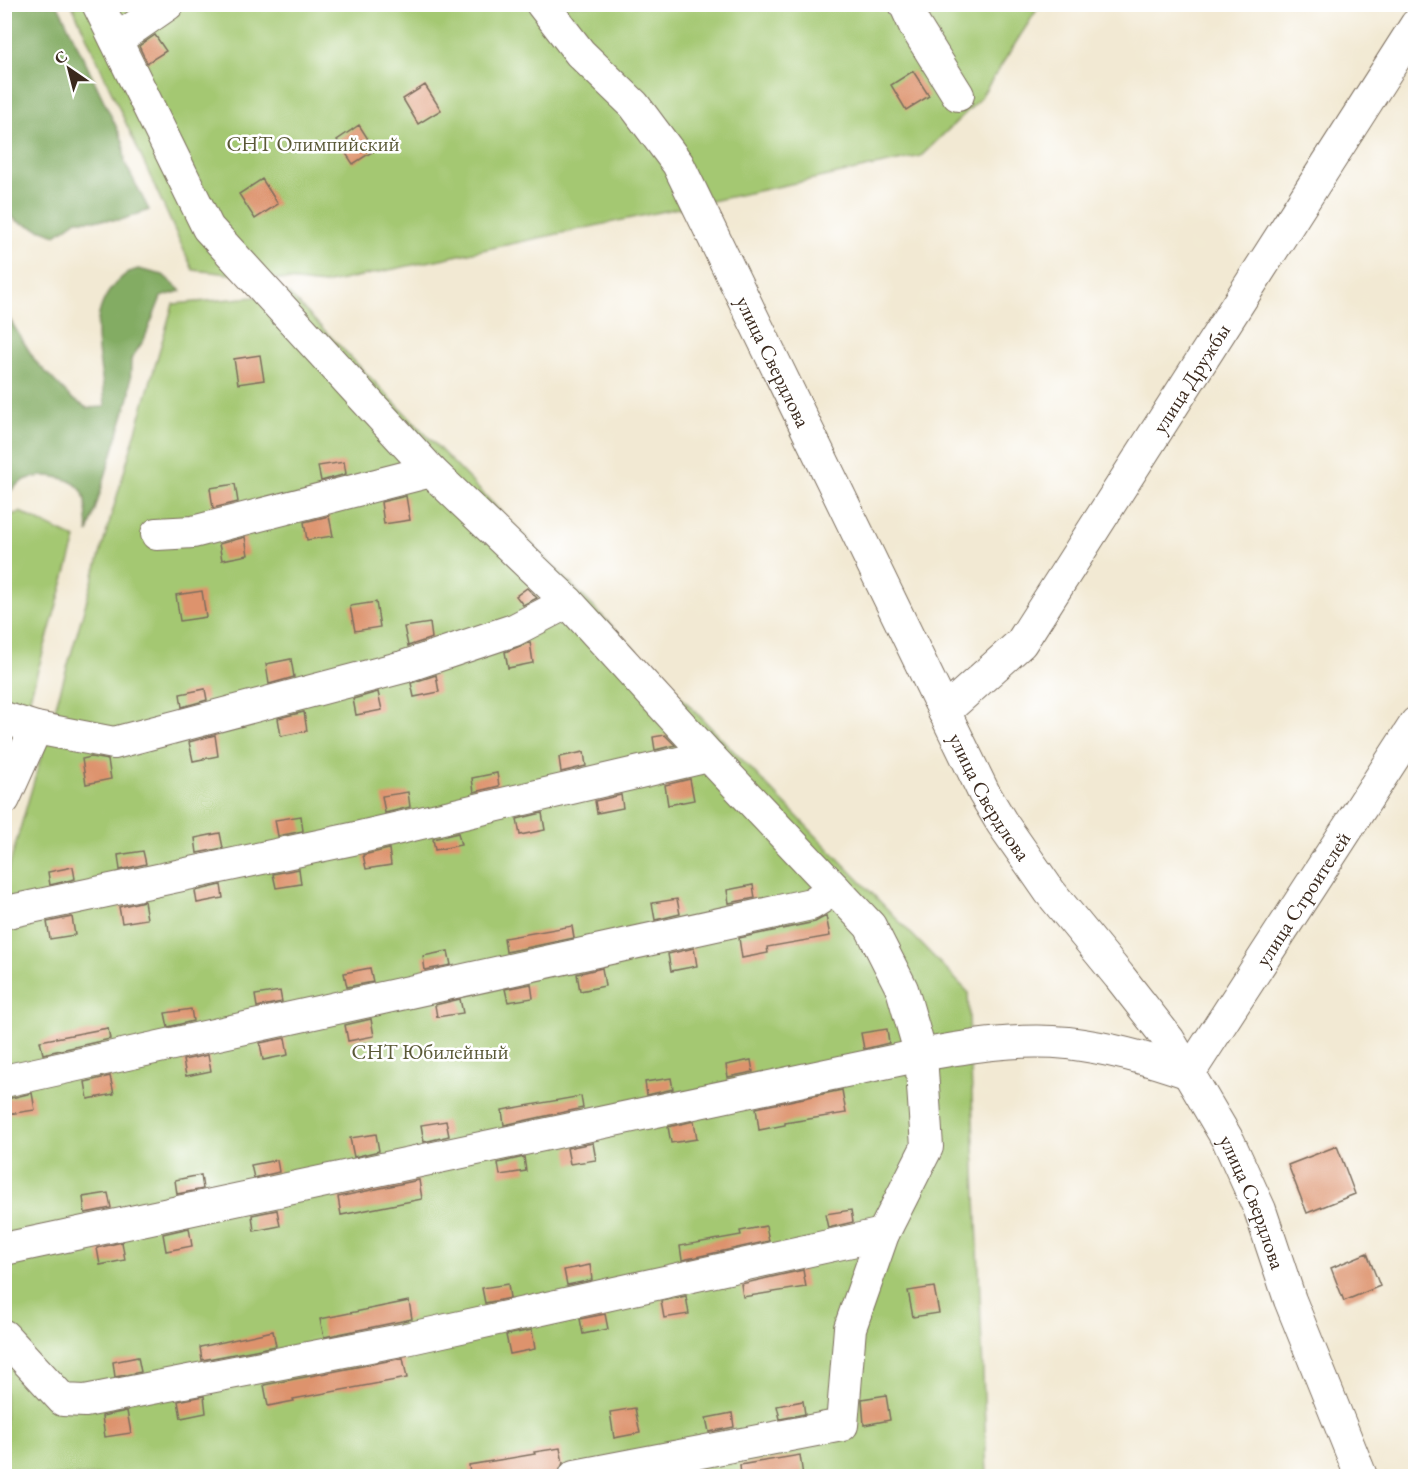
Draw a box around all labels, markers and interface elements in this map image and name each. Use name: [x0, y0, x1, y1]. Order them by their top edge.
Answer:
north arrow: [39, 39, 99, 99]
text: С: [50, 45, 71, 69]
park label: СНТ Олимпийский: [226, 130, 400, 157]
street label: улица Свердлова: [731, 291, 818, 432]
street label: улица Дружбы: [1145, 318, 1236, 438]
street label: улица Свердлова: [943, 728, 1038, 866]
street label: улица Строителей: [1249, 826, 1356, 971]
park label: СНТ Юбилейный: [351, 1038, 509, 1065]
street label: улица Свердлова: [1214, 1129, 1292, 1273]

